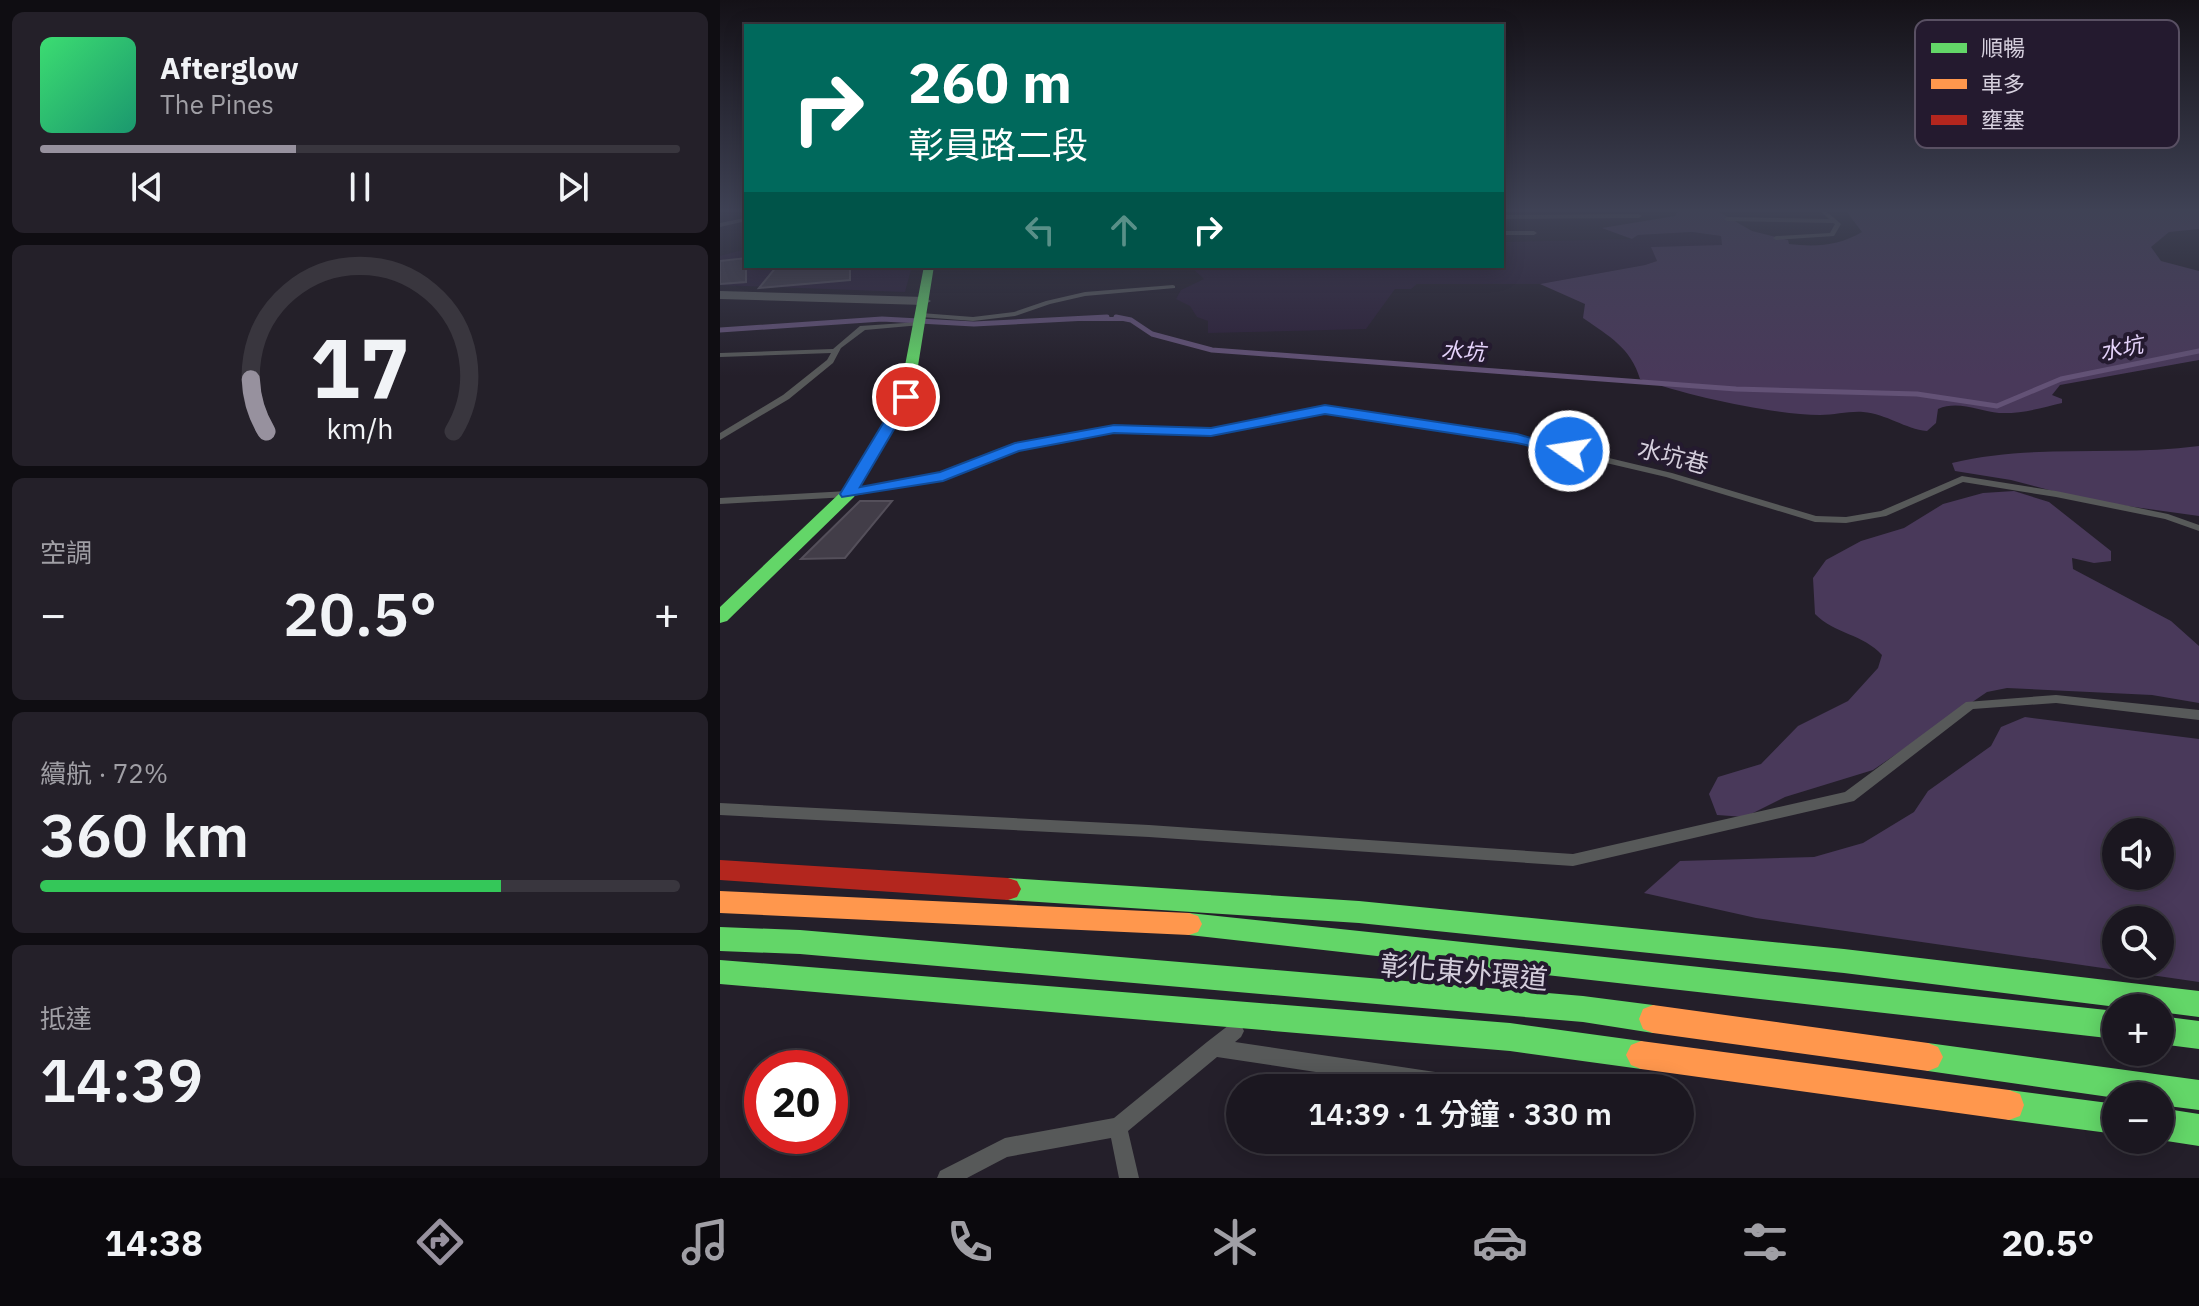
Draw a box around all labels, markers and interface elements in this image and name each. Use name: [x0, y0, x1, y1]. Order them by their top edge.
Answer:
legend: [1915, 20, 2179, 148]
text: 順暢: [1981, 33, 2025, 62]
text: 260 m: [908, 46, 1072, 118]
text: Afterglow: [160, 48, 299, 87]
icon: right: [776, 56, 880, 160]
text: 車多: [1981, 69, 2025, 98]
text: The Pines: [160, 87, 274, 121]
text: 壅塞: [1981, 105, 2025, 134]
text: 彰員路二段: [908, 121, 1088, 168]
icon: previous: [125, 165, 169, 209]
icon: pause: [338, 165, 382, 209]
icon: next: [551, 165, 595, 209]
icon: left: [1018, 208, 1062, 252]
icon: ahead: [1102, 208, 1146, 252]
icon: right: [1186, 208, 1230, 252]
text: 17: [310, 312, 410, 420]
water label: 水坑: [2097, 329, 2148, 366]
water label: 水坑: [1440, 335, 1489, 367]
pin: [872, 363, 940, 431]
icon: arrive: [884, 375, 928, 419]
position arrow: [1527, 409, 1611, 493]
text: km/h: [326, 410, 394, 447]
street label: 水坑巷: [1634, 431, 1712, 481]
text: 空調: [40, 535, 92, 569]
text: 20.5°: [283, 574, 437, 653]
text: −: [40, 585, 66, 642]
text: +: [654, 585, 680, 642]
text: 續航 · 72%: [40, 756, 168, 790]
text: 360 km: [40, 795, 249, 874]
map controls: [2102, 818, 2174, 1154]
button: sound: [2102, 818, 2174, 890]
button: search: [2102, 906, 2174, 978]
street label: 彰化東外環道: [1379, 946, 1549, 997]
button: +: [2102, 994, 2174, 1066]
text: 抵達: [40, 1001, 92, 1035]
text: 14:39: [40, 1040, 203, 1119]
speed limit sign: 20: [744, 1050, 848, 1154]
button: −: [2102, 1082, 2174, 1154]
text: 14:39 · 1 分鐘 · 330 m: [1308, 1094, 1612, 1133]
icon: directions: [412, 1214, 468, 1270]
icon: music: [677, 1214, 733, 1270]
icon: phone: [942, 1214, 998, 1270]
icon: climate: [1207, 1214, 1263, 1270]
icon: car: [1472, 1214, 1528, 1270]
icon: filters: [1737, 1214, 1793, 1270]
text: 14:38: [104, 1219, 203, 1266]
text: 20.5°: [2002, 1219, 2094, 1266]

